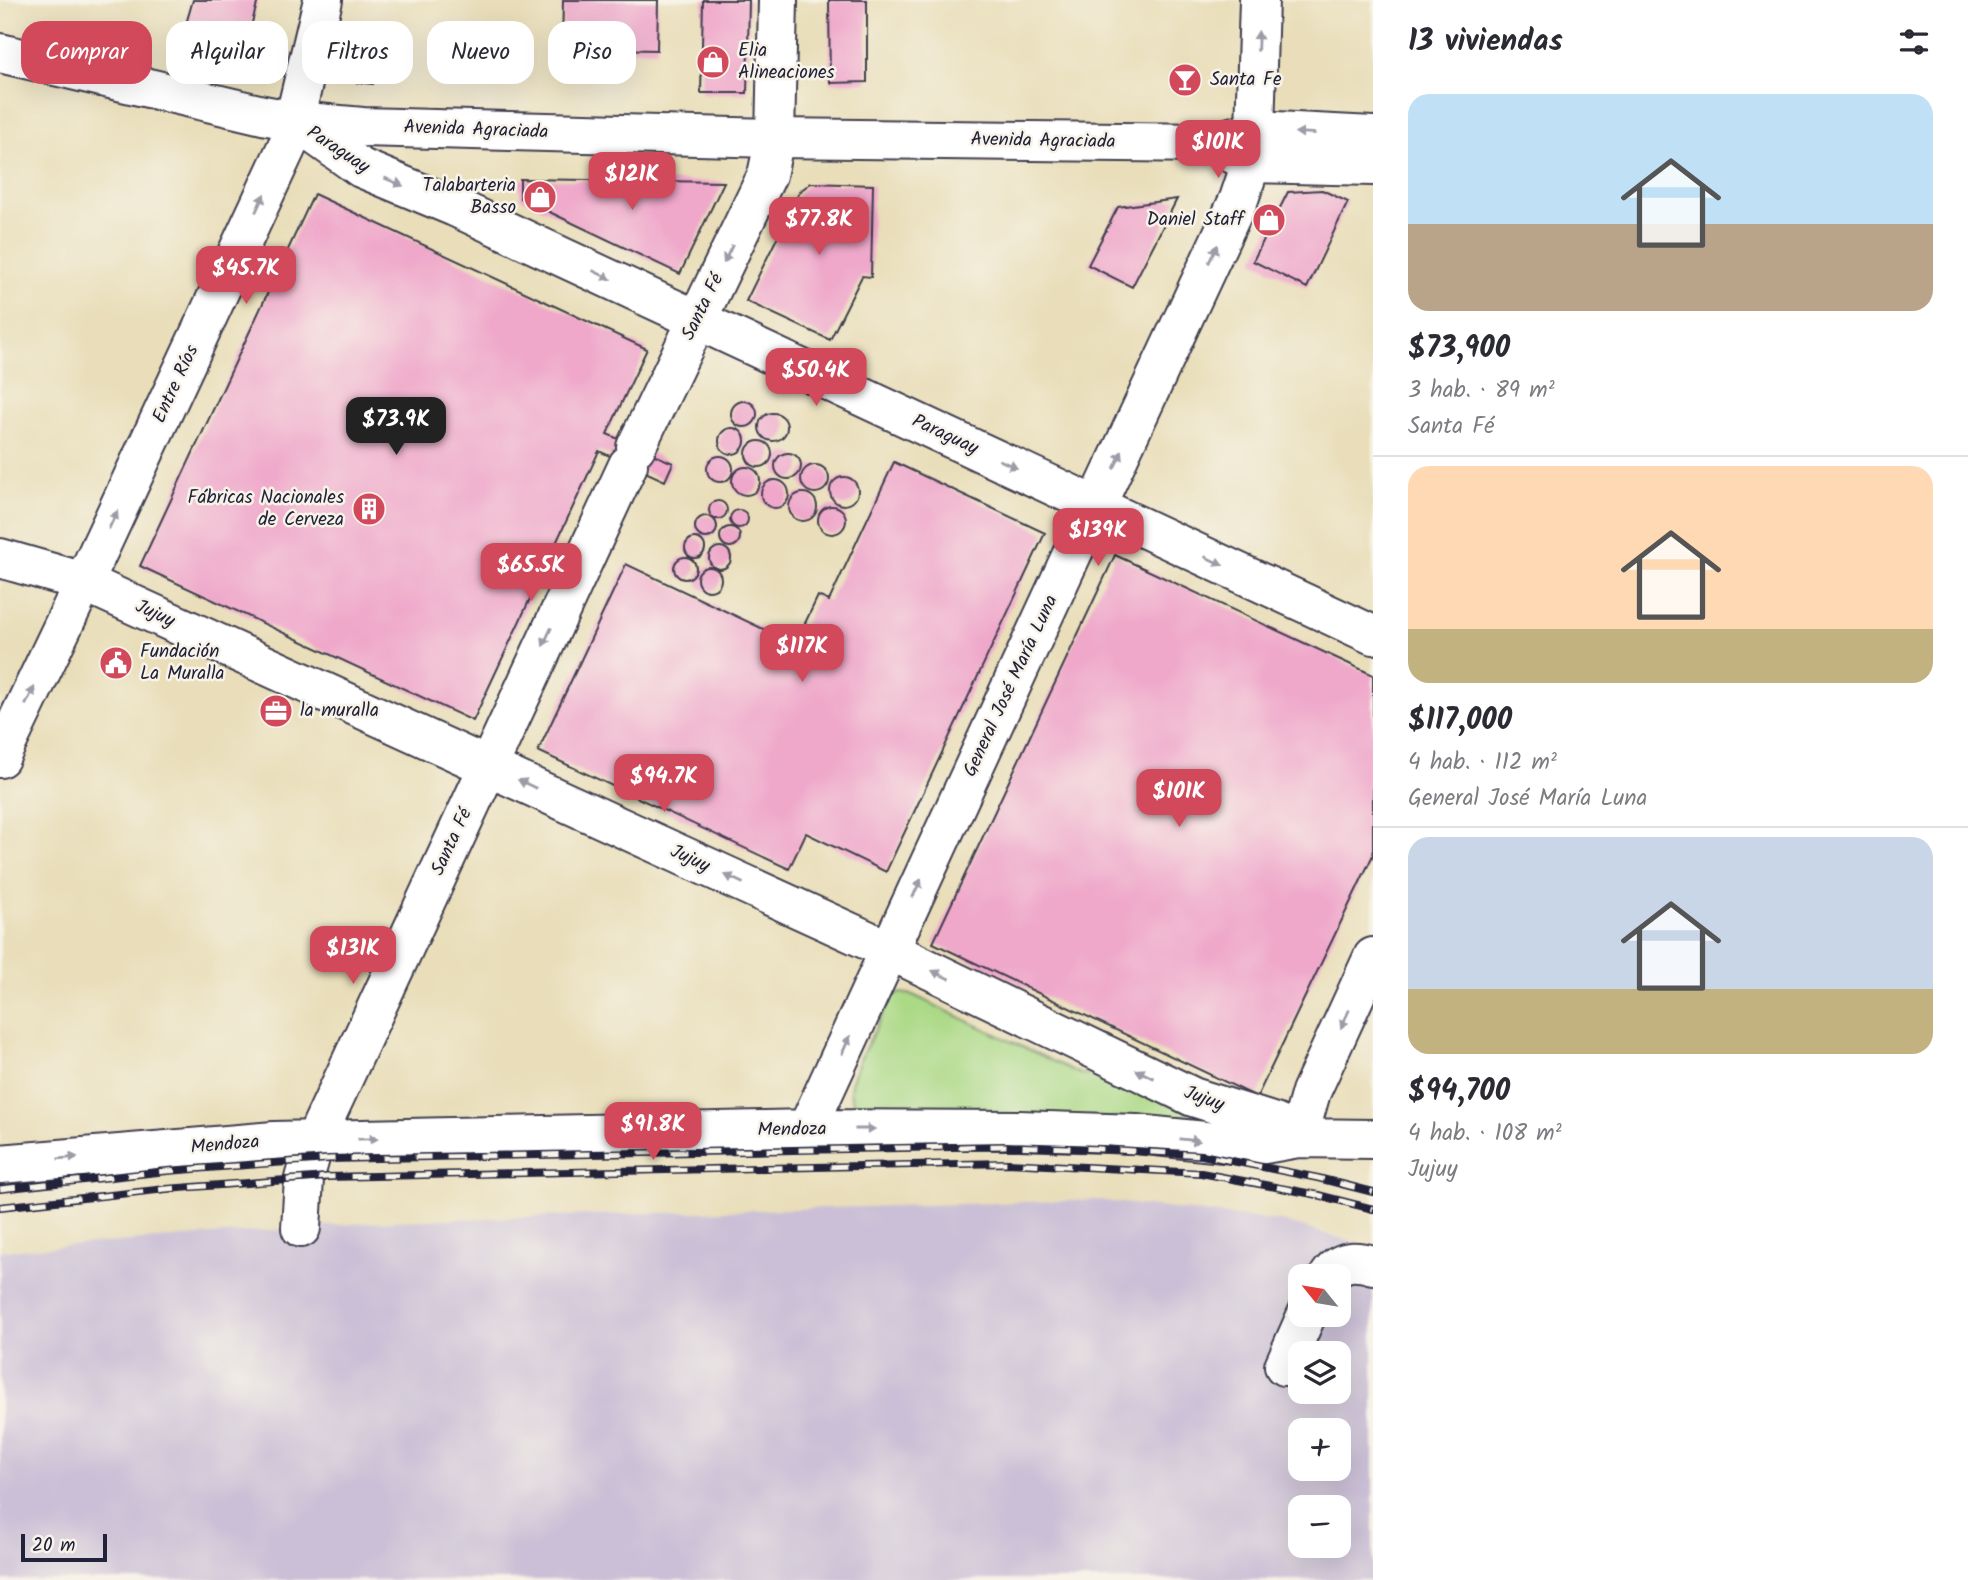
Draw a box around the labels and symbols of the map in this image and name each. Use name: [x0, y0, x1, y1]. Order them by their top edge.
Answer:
one-way arrow: [1252, 29, 1263, 51]
place label: Elia Alineaciones: [738, 36, 835, 88]
shop icon: Elia Alineaciones: [694, 43, 732, 81]
bar icon: Santa Fe: [1166, 61, 1204, 99]
place label: Santa Fe: [1210, 65, 1282, 95]
street label: Avenida Agraciada: [403, 112, 549, 148]
street label: Paraguay: [300, 118, 377, 182]
pin: $101K: [1169, 120, 1267, 180]
street label: Avenida Agraciada: [970, 125, 1116, 157]
one-way arrow: [1294, 127, 1316, 138]
pin: $121K: [583, 152, 681, 212]
place label: Talabarteria Basso: [423, 171, 516, 223]
one-way arrow: [384, 176, 404, 188]
shop icon: Talabarteria Basso: [521, 178, 559, 216]
one-way arrow: [255, 193, 266, 213]
pin: $77.8K: [762, 198, 876, 257]
shop icon: Daniel Staff: [1250, 201, 1288, 239]
place label: Daniel Staff: [1147, 205, 1246, 235]
one-way arrow: [723, 244, 734, 264]
one-way arrow: [1207, 244, 1219, 264]
pin: $45.7K: [189, 246, 303, 306]
street label: Santa Fé: [674, 268, 732, 346]
one-way arrow: [591, 270, 612, 281]
street label: Entre Ríos: [145, 340, 207, 428]
pin: $50.4K: [759, 348, 873, 408]
pin: $73.9K: [339, 398, 453, 457]
street label: Paraguay: [907, 407, 984, 464]
one-way arrow: [1112, 450, 1123, 470]
one-way arrow: [998, 459, 1018, 470]
place label: Fábricas Nacionales de Cerveza: [188, 483, 344, 535]
building icon: Fábricas Nacionales de Cerveza: [350, 490, 388, 528]
pin: $139K: [1049, 508, 1147, 568]
one-way arrow: [107, 510, 119, 530]
pin: $65.5K: [474, 544, 588, 603]
one-way arrow: [1204, 555, 1224, 566]
street label: General José María Luna: [956, 590, 1066, 782]
street label: Jujuy: [130, 592, 181, 637]
pin: $117K: [753, 624, 851, 684]
one-way arrow: [542, 627, 553, 647]
place label: Fundación La Muralla: [140, 637, 224, 689]
public building icon: Fundación La Muralla: [97, 644, 135, 682]
one-way arrow: [24, 686, 35, 706]
office icon: la muralla: [257, 692, 295, 730]
place label: la muralla: [300, 696, 379, 726]
pin: $94.7K: [607, 754, 721, 814]
pin: $101K: [1130, 770, 1228, 829]
one-way arrow: [517, 778, 538, 789]
street label: Santa Fé: [423, 803, 481, 881]
street label: Jujuy: [665, 837, 716, 882]
one-way arrow: [724, 873, 744, 885]
one-way arrow: [911, 878, 923, 898]
pin: $131K: [304, 926, 402, 986]
one-way arrow: [931, 969, 951, 981]
one-way arrow: [1339, 1009, 1351, 1029]
one-way arrow: [840, 1035, 851, 1055]
one-way arrow: [1135, 1068, 1155, 1080]
street label: Jujuy: [1180, 1078, 1229, 1120]
pin: $91.8K: [596, 1102, 710, 1162]
street label: Mendoza: [757, 1114, 827, 1146]
one-way arrow: [854, 1124, 876, 1135]
street label: Mendoza: [189, 1127, 261, 1163]
one-way arrow: [358, 1133, 380, 1144]
one-way arrow: [1179, 1134, 1201, 1145]
one-way arrow: [57, 1152, 79, 1163]
north arrow: [1288, 1264, 1351, 1326]
scale bar: [21, 1531, 107, 1563]

